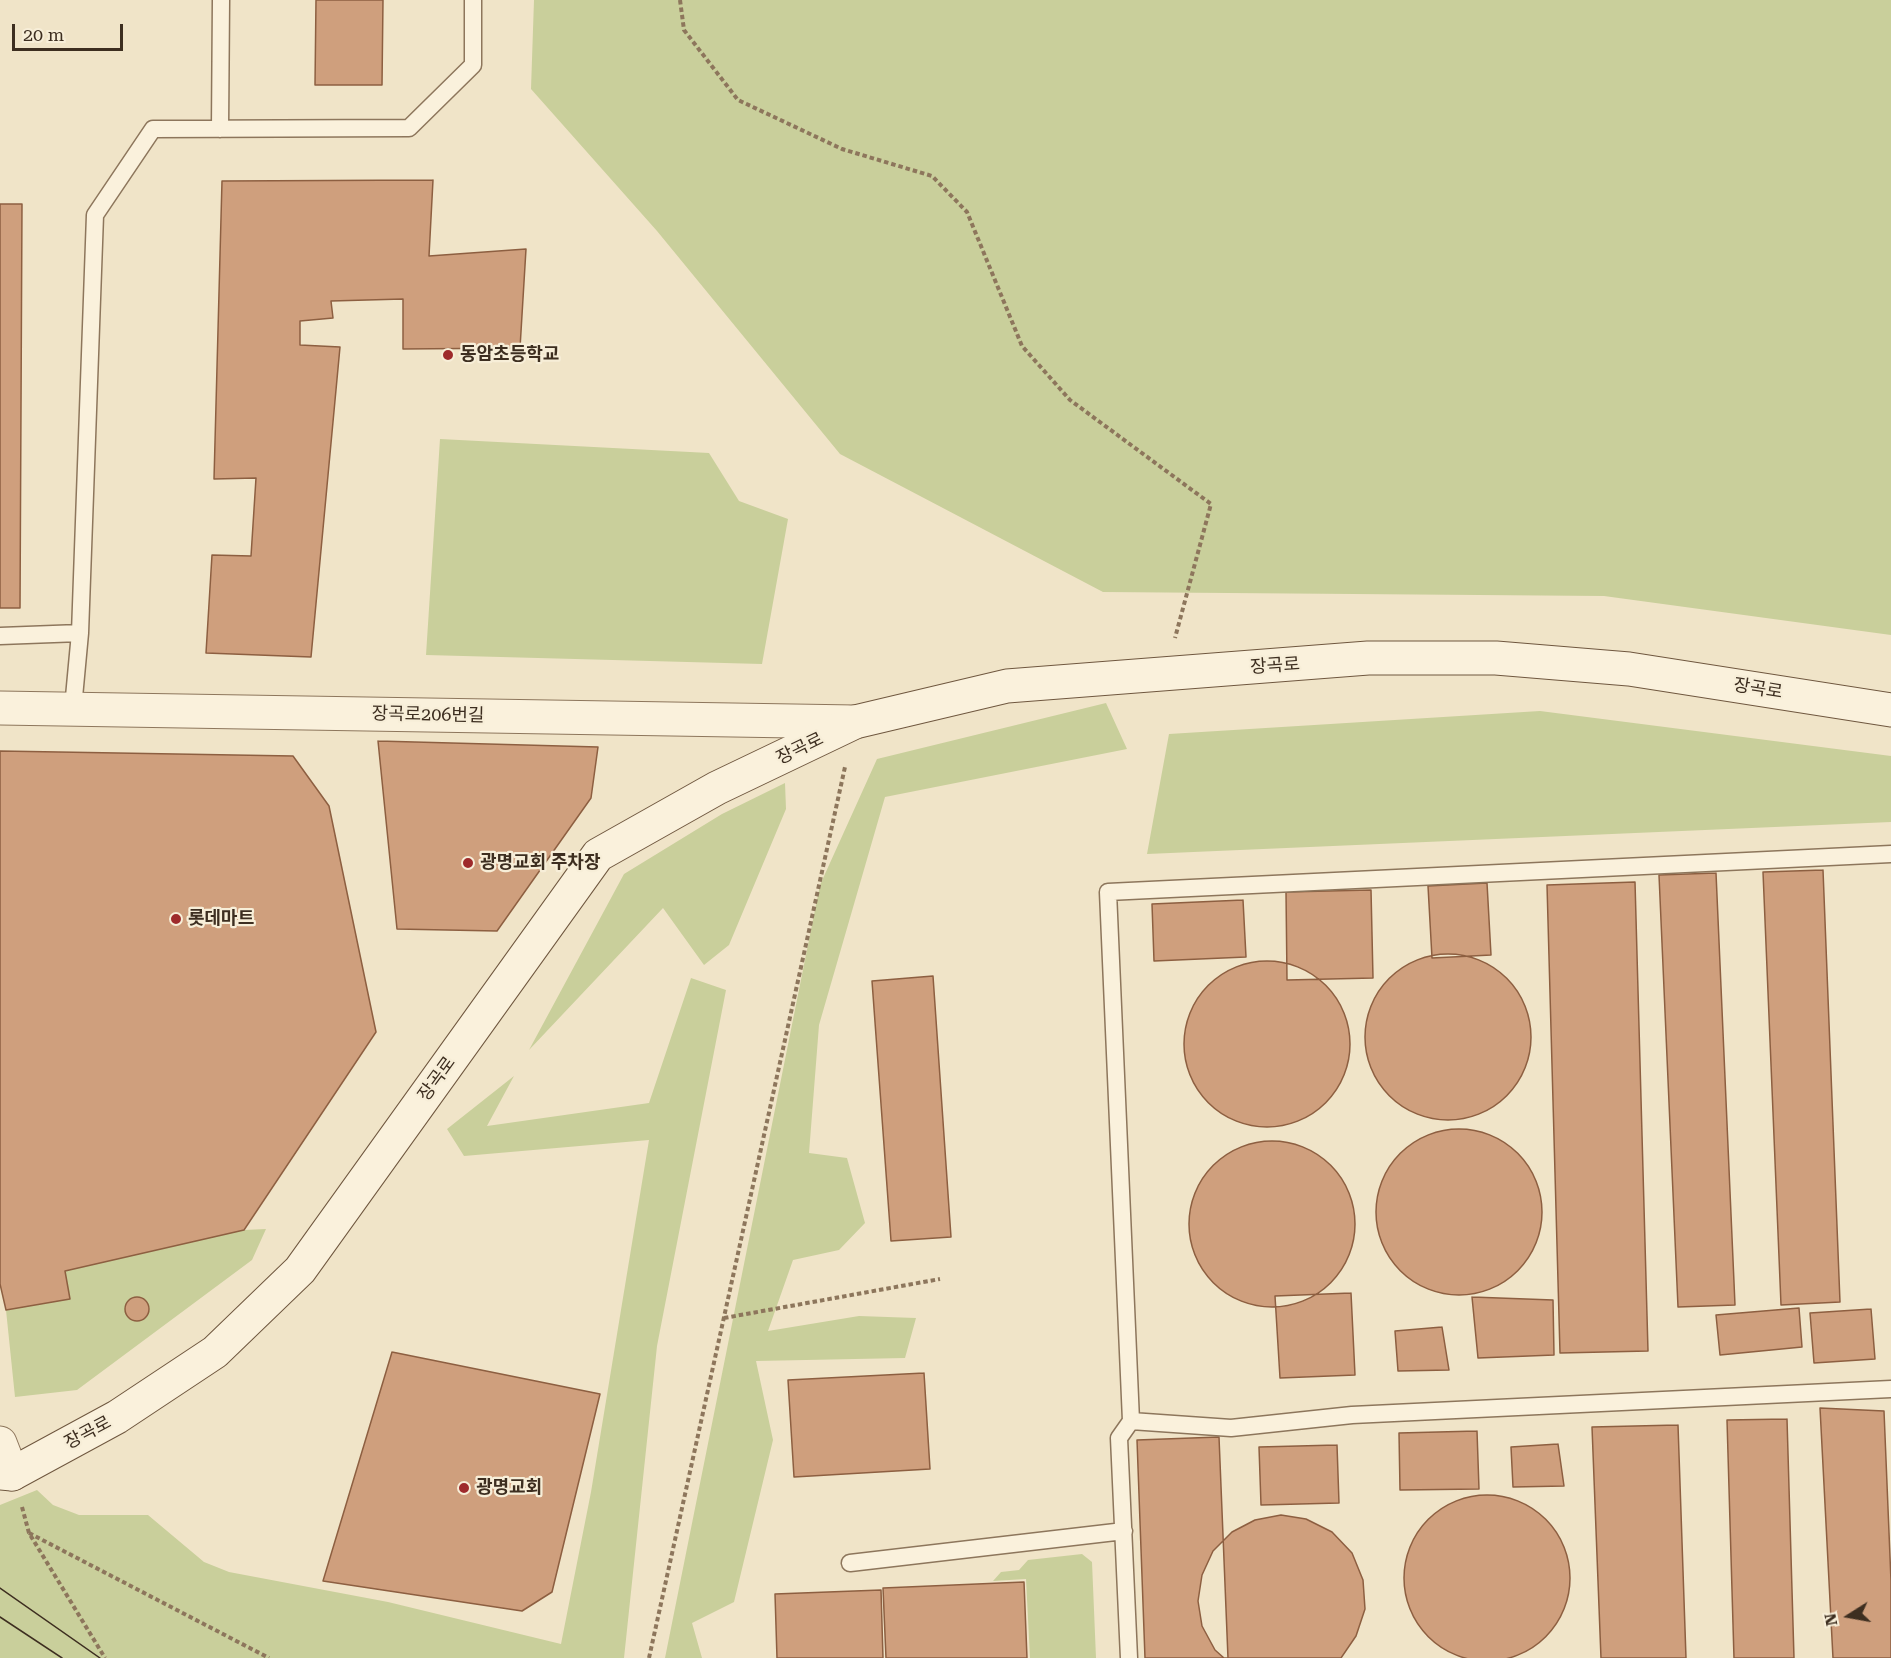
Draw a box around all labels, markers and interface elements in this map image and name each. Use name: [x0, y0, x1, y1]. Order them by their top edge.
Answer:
scale bar: [15, 12, 126, 50]
text: 20 m: [23, 24, 64, 45]
place label: 동암초등학교: [460, 344, 559, 366]
marker: 동암초등학교: [441, 348, 455, 362]
street label: 장곡로: [1249, 653, 1301, 679]
street label: 장곡로: [1732, 674, 1784, 704]
street label: 장곡로206번길: [371, 703, 485, 727]
street label: 장곡로: [773, 728, 827, 770]
place label: 광명교회 주차장: [480, 852, 600, 874]
marker: 광명교회 주차장: [461, 856, 475, 870]
place label: 롯데마트: [188, 908, 254, 930]
marker: 롯데마트: [169, 912, 183, 926]
street label: 장곡로: [414, 1053, 460, 1105]
street label: 장곡로: [61, 1412, 115, 1454]
place label: 광명교회: [476, 1477, 542, 1499]
marker: 광명교회: [457, 1481, 471, 1495]
north arrow: [1819, 1586, 1879, 1646]
text: N: [1820, 1612, 1841, 1627]

